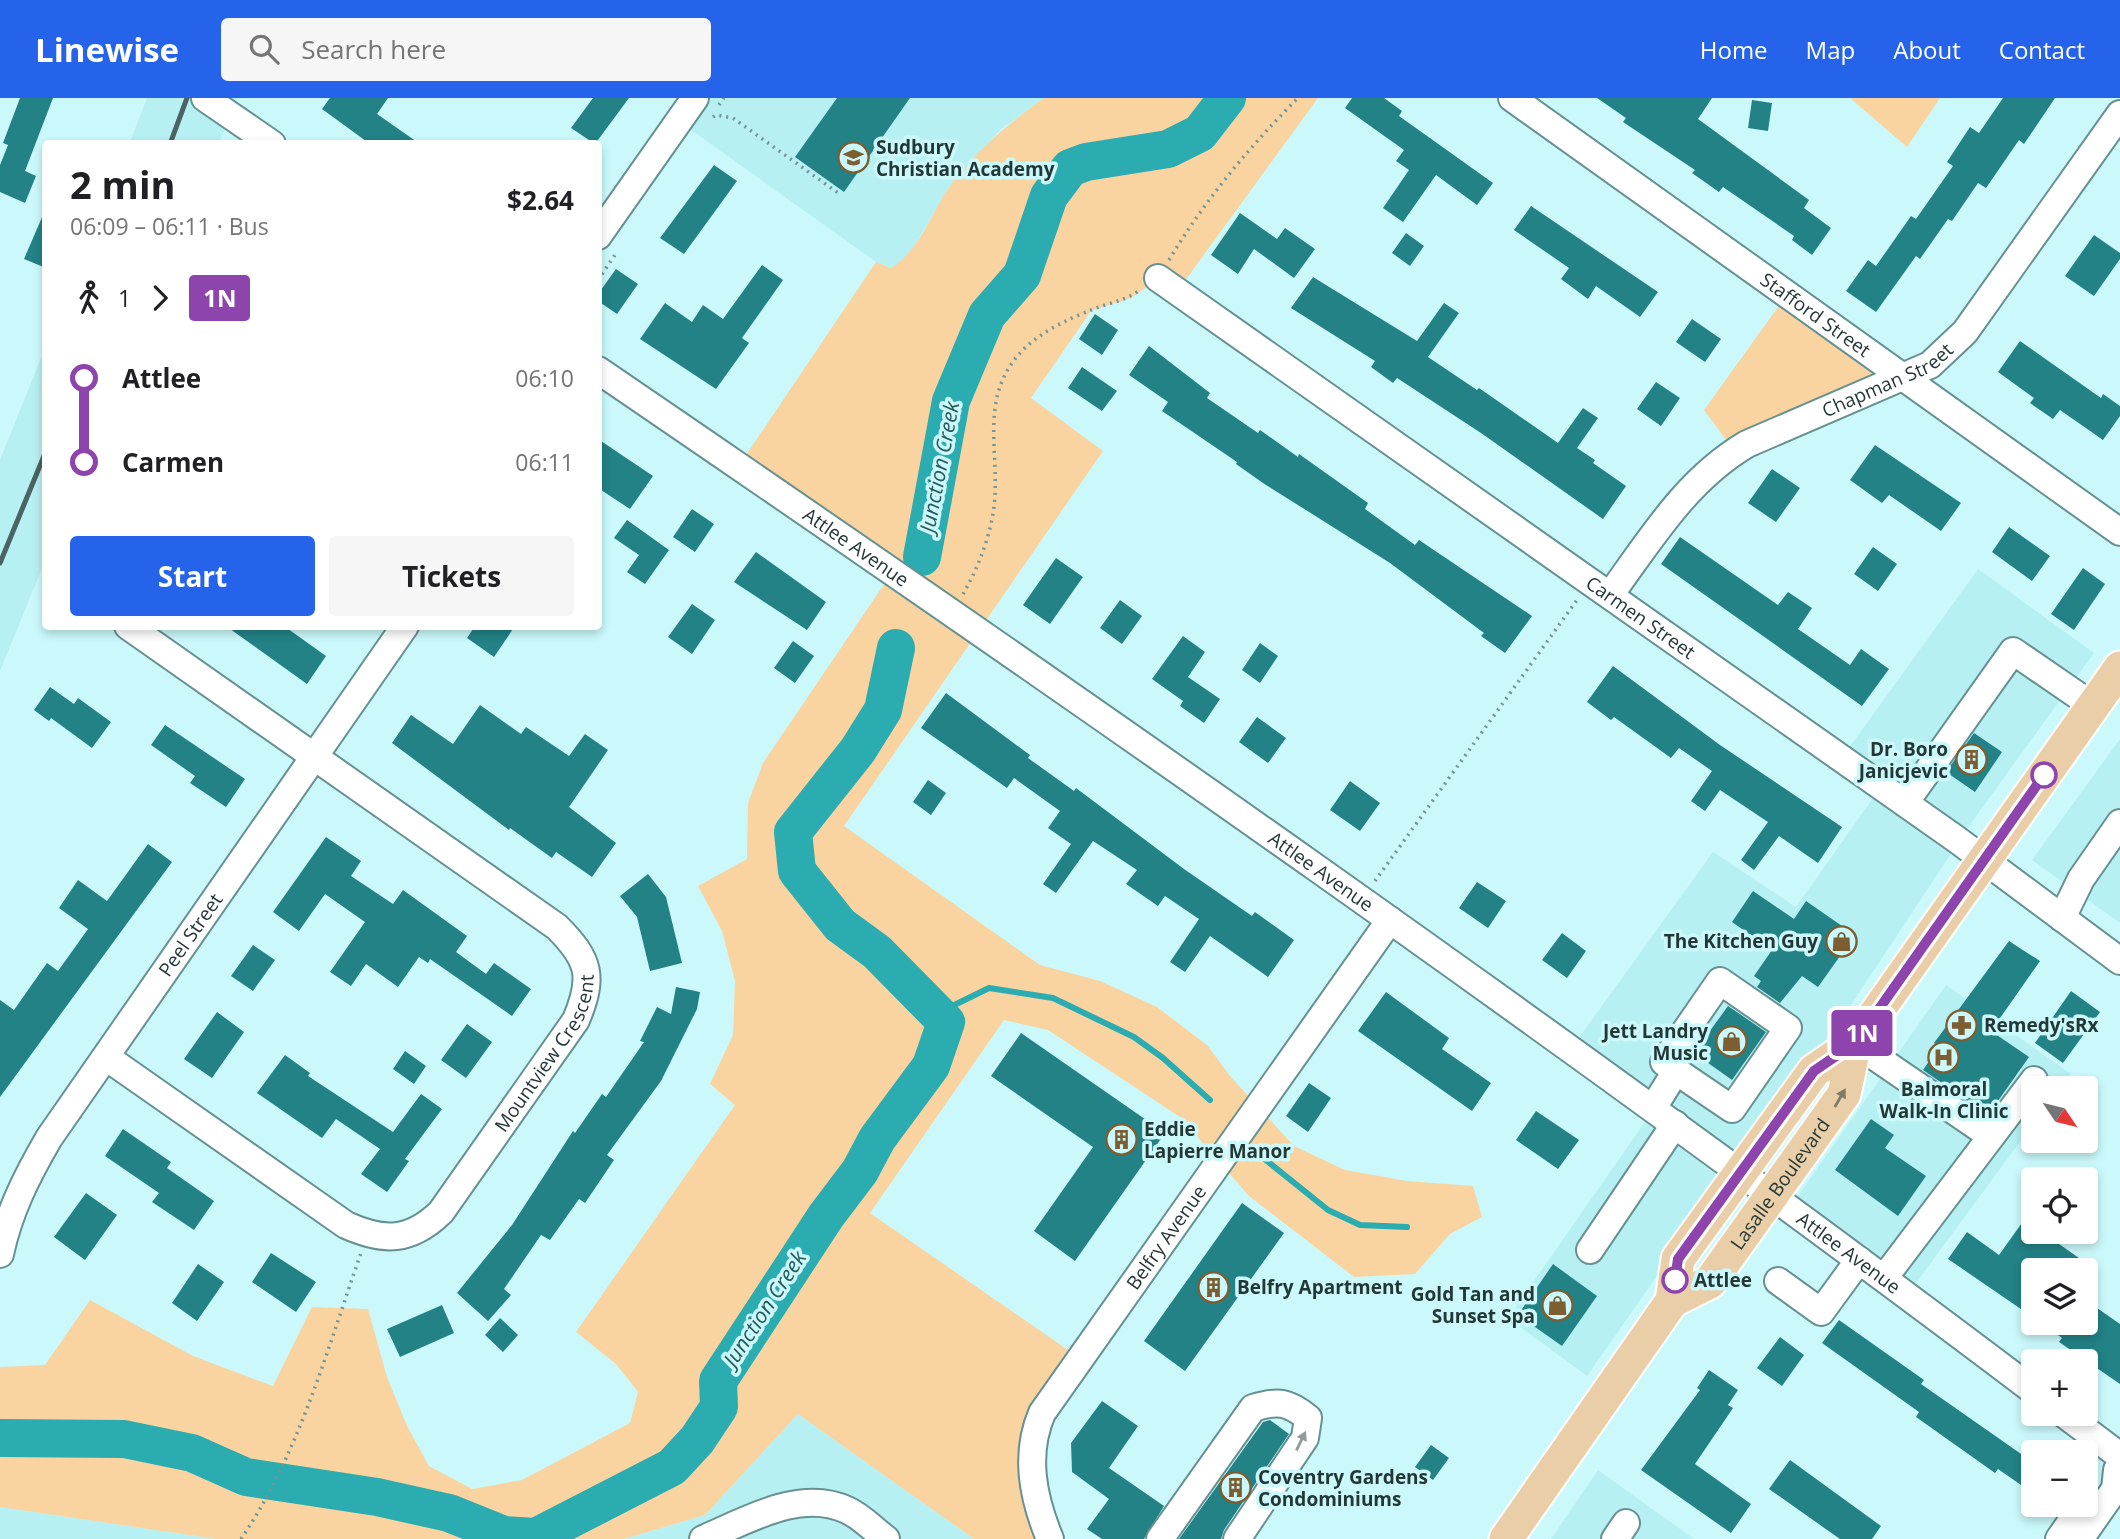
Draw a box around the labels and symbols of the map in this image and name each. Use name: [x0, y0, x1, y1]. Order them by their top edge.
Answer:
place label: Sudbury Christian Academy: [876, 134, 1055, 182]
school or university icon: Sudbury Christian Academy: [836, 141, 870, 175]
street label: Stafford Street: [1755, 267, 1876, 363]
street label: Chapman Street: [1818, 337, 1959, 423]
water label: Junction Creek: [912, 398, 966, 539]
street label: Attlee Avenue: [798, 501, 914, 593]
street label: Carmen Street: [1581, 570, 1701, 665]
place label: Dr. Boro Janicjevic: [1857, 736, 1948, 784]
building icon: Dr. Boro Janicjevic: [1954, 743, 1988, 777]
unlabelled marker: [2031, 762, 2057, 788]
street label: Attlee Avenue: [1264, 825, 1379, 917]
street label: Peel Street: [152, 888, 228, 981]
shop icon: The Kitchen Guy: [1824, 924, 1858, 958]
place label: The Kitchen Guy: [1664, 928, 1818, 954]
street label: Mountview Crescent: [488, 974, 600, 1137]
pharmacy icon: Remedy'sRx: [1944, 1008, 1978, 1042]
line badge: 1N: [1830, 1010, 1894, 1056]
place label: Remedy'sRx: [1984, 1012, 2099, 1038]
place label: Jett Landry Music: [1601, 1018, 1708, 1066]
shop icon: Jett Landry Music: [1714, 1025, 1748, 1059]
hospital icon: Balmoral Walk-In Clinic: [1927, 1041, 1961, 1075]
place label: Balmoral Walk-In Clinic: [1879, 1076, 2009, 1124]
north arrow: [2021, 1076, 2098, 1153]
one-way arrow: [1834, 1089, 1846, 1108]
street label: Lasalle Boulevard: [1724, 1113, 1836, 1255]
place label: Eddie Lapierre Manor: [1144, 1116, 1291, 1164]
building icon: Eddie Lapierre Manor: [1104, 1123, 1138, 1157]
street label: Belfry Avenue: [1120, 1180, 1212, 1295]
street label: Attlee Avenue: [1792, 1206, 1906, 1300]
water label: Junction Creek: [714, 1245, 812, 1375]
marker: Attlee: [1662, 1267, 1688, 1293]
place label: Attlee: [1694, 1267, 1752, 1293]
building icon: Belfry Apartment: [1197, 1270, 1231, 1304]
place label: Belfry Apartment: [1237, 1274, 1403, 1300]
place label: Gold Tan and Sunset Spa: [1411, 1281, 1535, 1329]
shop icon: Gold Tan and Sunset Spa: [1541, 1288, 1575, 1322]
one-way arrow: [1295, 1431, 1307, 1452]
place label: Coventry Gardens Condominiums: [1258, 1464, 1428, 1512]
building icon: Coventry Gardens Condominiums: [1218, 1471, 1252, 1505]

